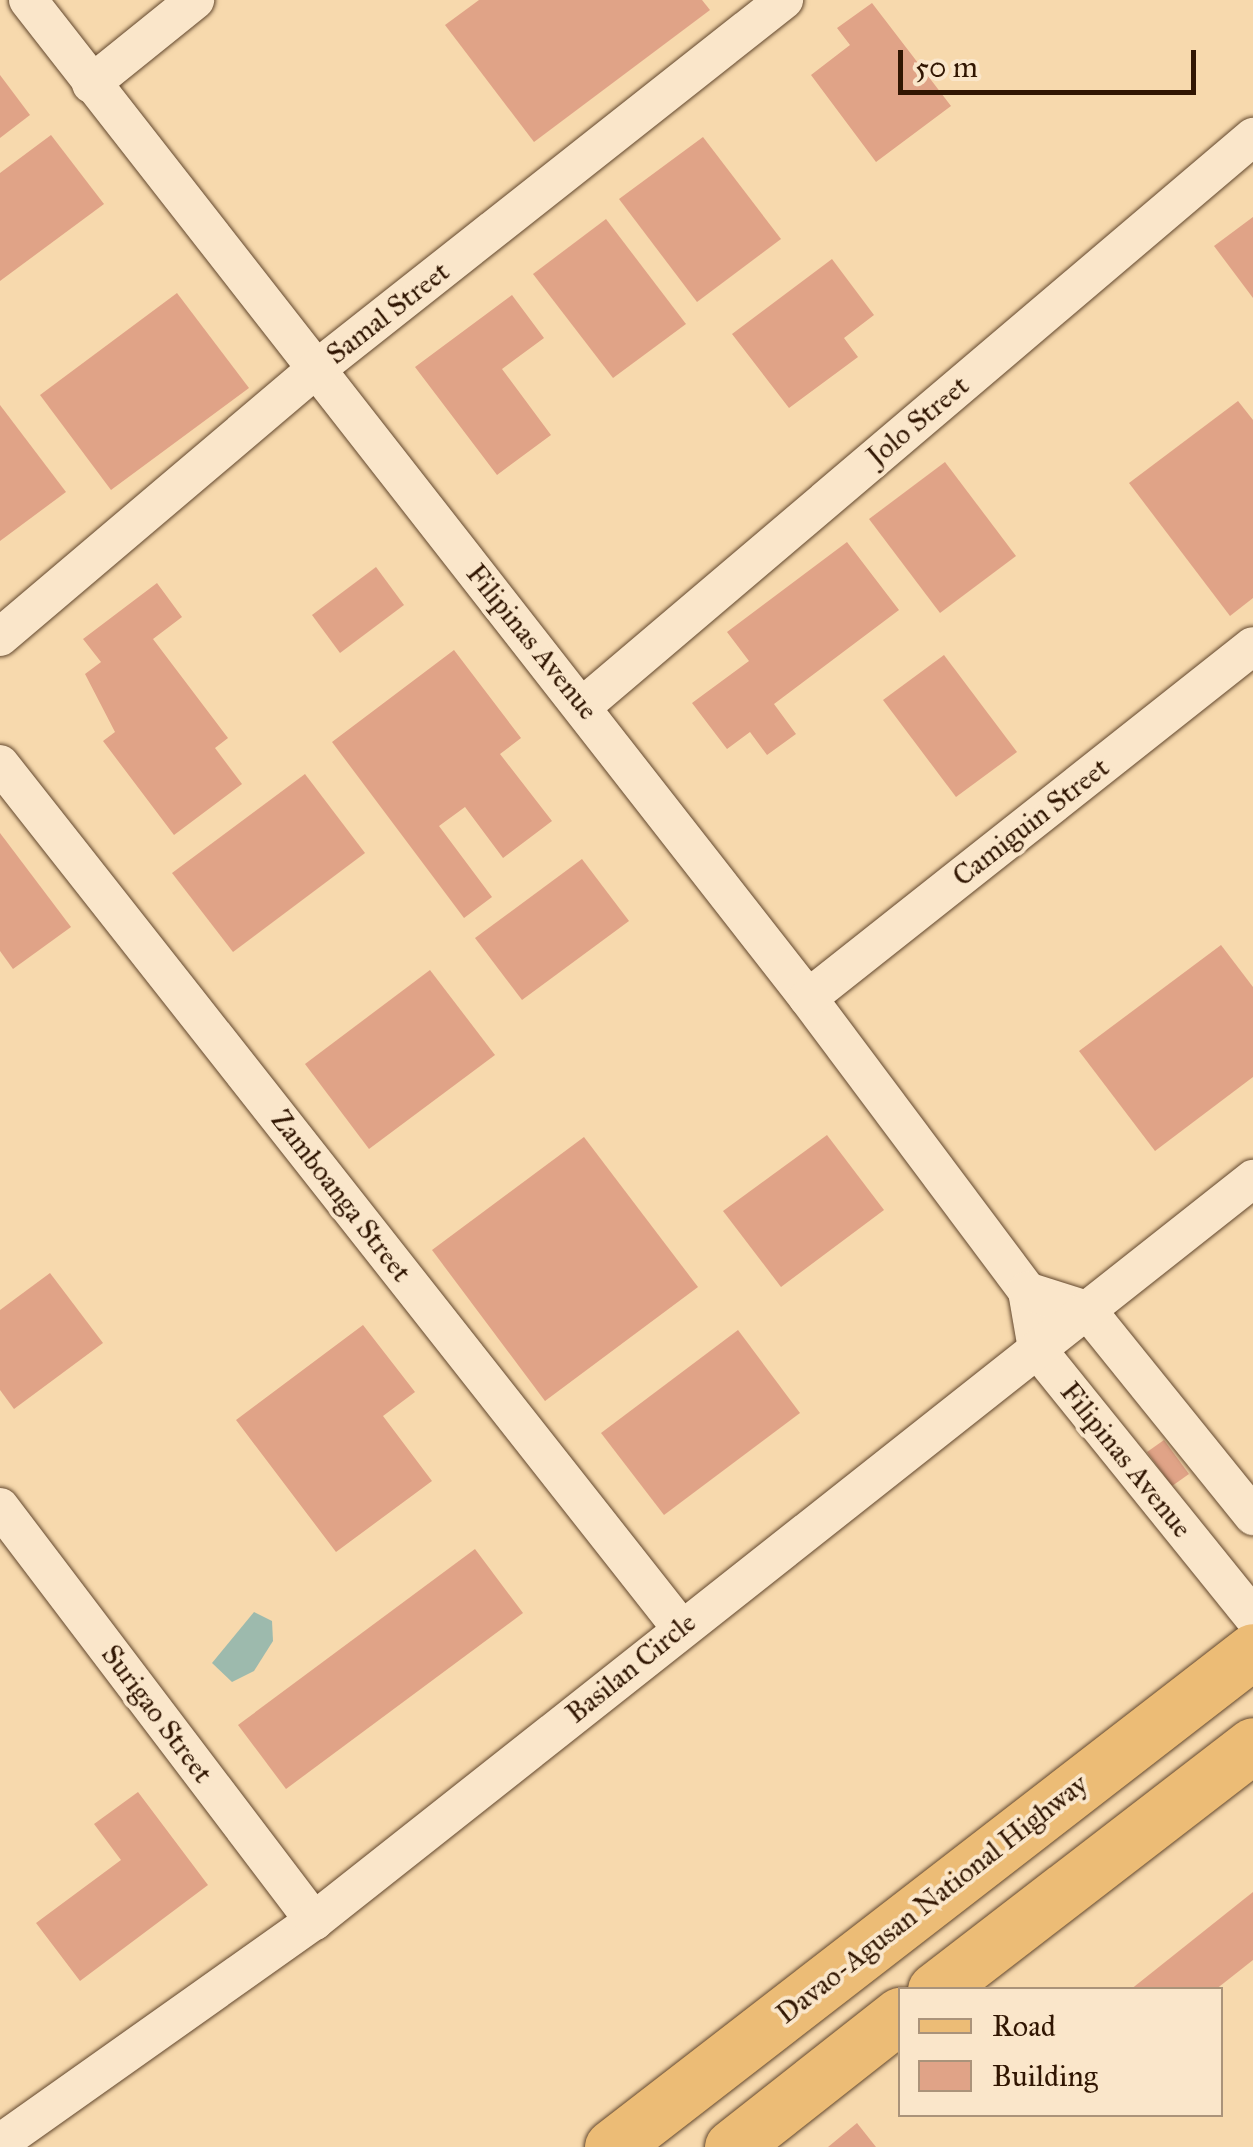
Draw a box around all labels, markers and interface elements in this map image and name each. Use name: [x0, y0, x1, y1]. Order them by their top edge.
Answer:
scale bar: [903, 30, 1200, 92]
text: 50 m: [915, 49, 978, 85]
street label: Samal Street: [320, 255, 456, 371]
street label: Jolo Street: [860, 369, 976, 473]
street label: Filipinas Avenue: [459, 557, 605, 727]
street label: Camiguin Street: [946, 751, 1116, 893]
street label: Zamboanga Street: [264, 1104, 418, 1288]
street label: Filipinas Avenue: [1053, 1375, 1199, 1545]
street label: Basilan Circle: [559, 1606, 703, 1730]
street label: Surigao Street: [94, 1638, 220, 1790]
street label: Davao-Agusan National Highway: [770, 1767, 1094, 2031]
legend: [898, 1987, 1223, 2117]
text: Road: [992, 2008, 1056, 2044]
text: Building: [992, 2058, 1098, 2094]

